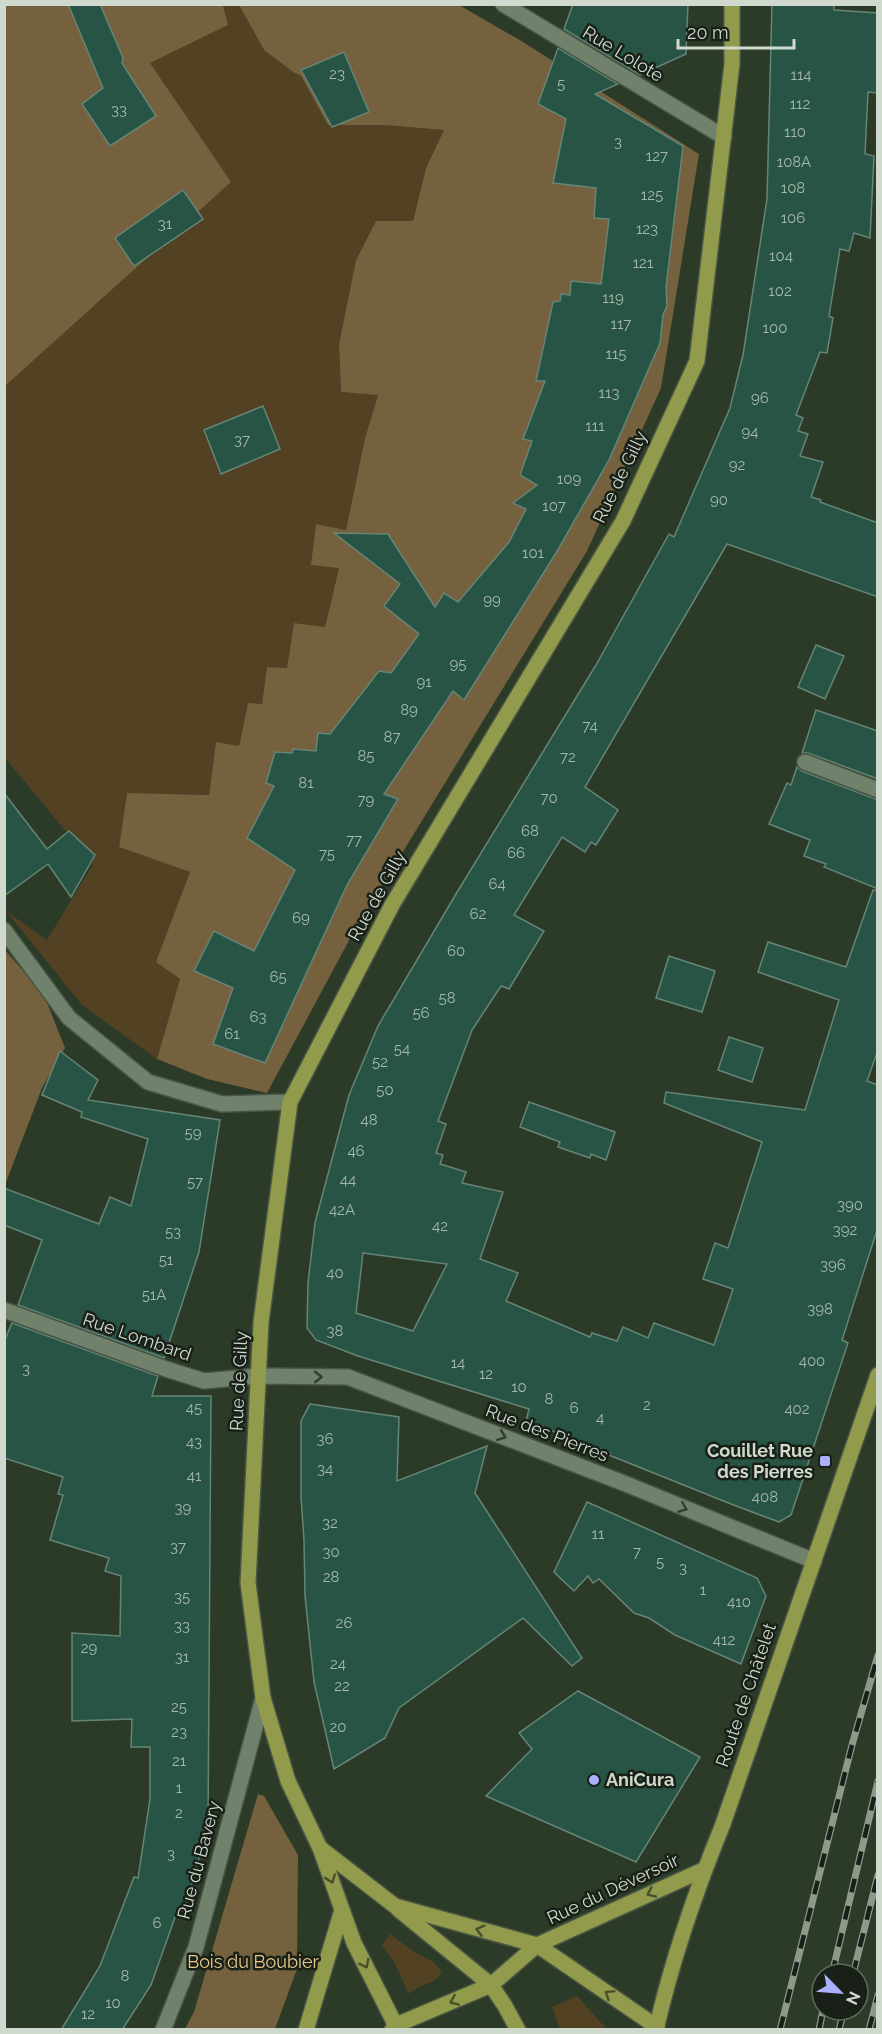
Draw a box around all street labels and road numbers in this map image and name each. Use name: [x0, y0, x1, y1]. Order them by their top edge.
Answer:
street label: Rue Lolote: [579, 21, 668, 86]
street label: Rue de Gilly: [588, 427, 651, 526]
street label: Rue de Gilly: [343, 847, 410, 945]
street label: Rue Lombard: [80, 1308, 194, 1365]
street label: Rue de Gilly: [225, 1330, 252, 1431]
street label: Rue des Pierres: [483, 1399, 612, 1466]
street label: Route de Châtelet: [711, 1620, 780, 1769]
street label: Rue du Bavery: [173, 1798, 224, 1921]
street label: Rue du Déversoir: [544, 1849, 683, 1928]

